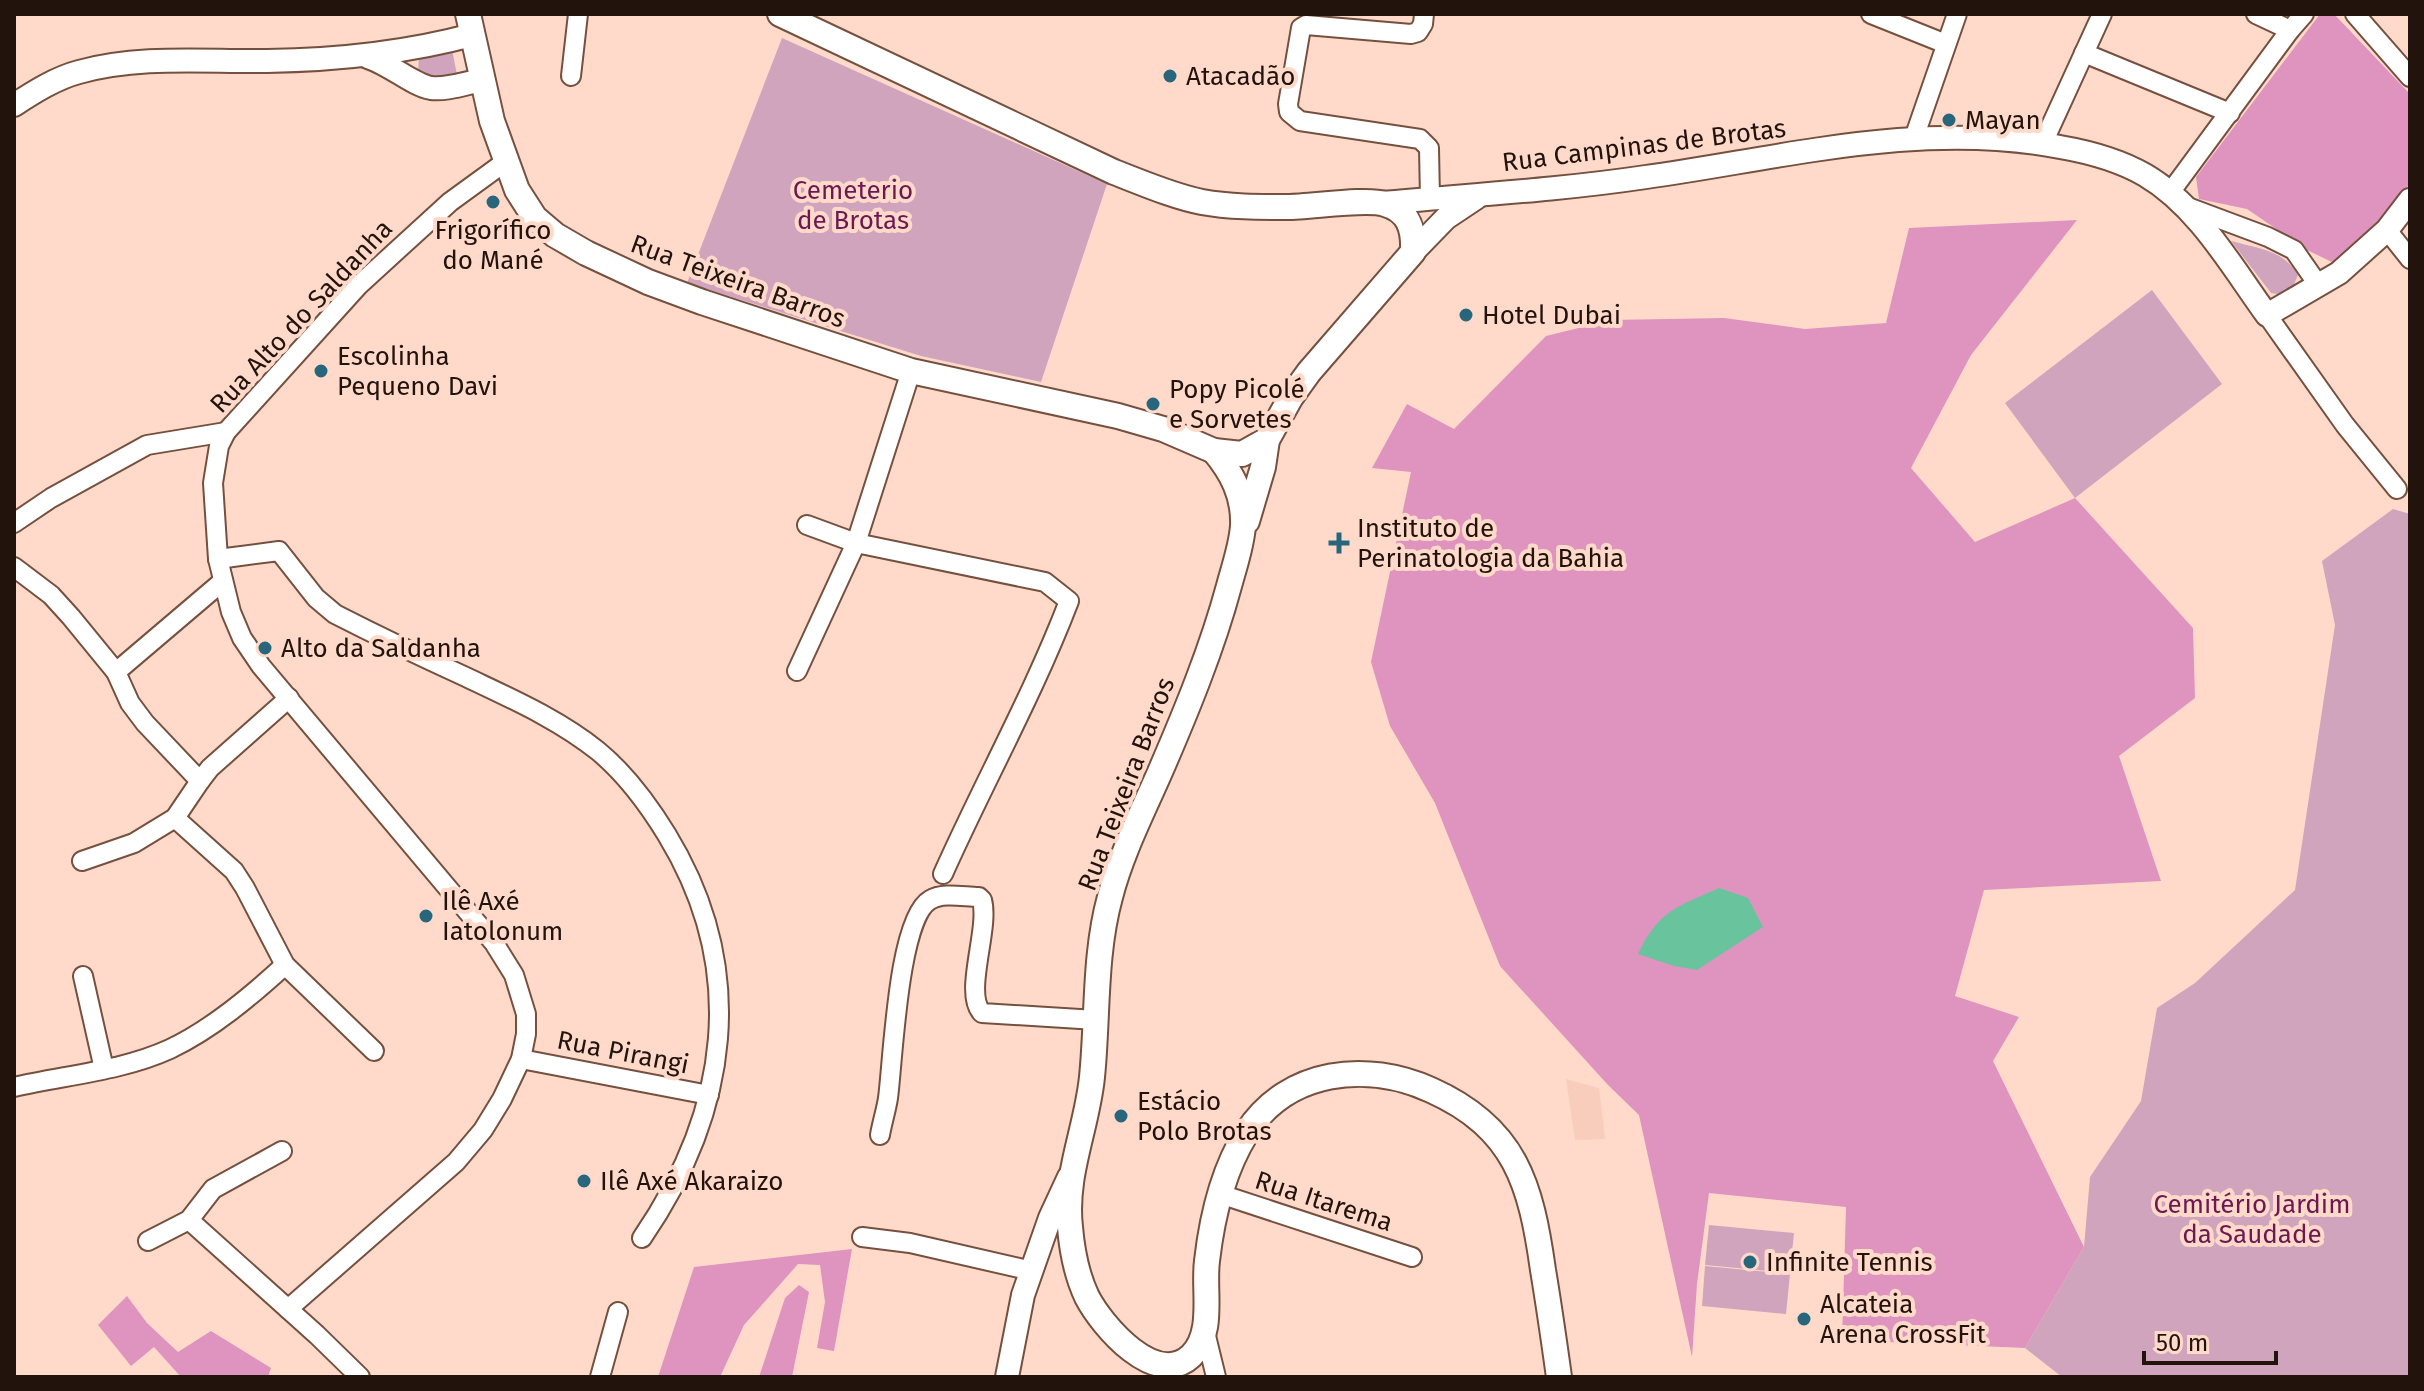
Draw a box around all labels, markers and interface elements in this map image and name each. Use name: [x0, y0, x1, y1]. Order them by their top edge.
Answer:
place label: Atacadão: [1186, 61, 1295, 92]
marker: Atacadão: [1161, 67, 1179, 85]
place label: Mayan: [1965, 105, 2041, 136]
marker: Mayan: [1940, 111, 1958, 129]
street label: Rua Campinas de Brotas: [1500, 113, 1788, 178]
park label: Cemeterio de Brotas: [793, 175, 913, 236]
marker: Frigorífico do Mané: [484, 193, 502, 211]
street label: Rua Alto do Saldanha: [204, 213, 399, 419]
place label: Frigorífico do Mané: [435, 215, 551, 276]
street label: Rua Teixeira Barros: [626, 228, 849, 335]
place label: Hotel Dubai: [1482, 300, 1621, 331]
marker: Hotel Dubai: [1457, 306, 1475, 324]
place label: Escolinha Pequeno Davi: [337, 341, 498, 402]
marker: Escolinha Pequeno Davi: [312, 362, 330, 380]
place label: Popy Picolé e Sorvetes: [1169, 374, 1305, 435]
marker: Popy Picolé e Sorvetes: [1144, 395, 1162, 413]
place label: Instituto de Perinatologia da Bahia: [1357, 513, 1624, 574]
marker: Instituto de Perinatologia da Bahia: [1328, 532, 1350, 554]
place label: Alto da Saldanha: [281, 633, 481, 664]
marker: Alto da Saldanha: [256, 639, 274, 657]
street label: Rua Teixeira Barros: [1071, 673, 1181, 895]
place label: Ilê Axé Iatolonum: [442, 886, 563, 947]
marker: Ilê Axé Iatolonum: [417, 907, 435, 925]
street label: Rua Pirangi: [554, 1025, 691, 1080]
place label: Estácio Polo Brotas: [1137, 1086, 1272, 1147]
marker: Estácio Polo Brotas: [1112, 1107, 1130, 1125]
street label: Rua Itarema: [1251, 1165, 1397, 1238]
place label: Ilê Axé Akaraizo: [600, 1166, 783, 1197]
marker: Ilê Axé Akaraizo: [575, 1172, 593, 1190]
park label: Cemitério Jardim da Saudade: [2154, 1189, 2350, 1250]
place label: Infinite Tennis: [1766, 1247, 1933, 1278]
marker: Infinite Tennis: [1741, 1253, 1759, 1271]
place label: Alcateia Arena CrossFit: [1820, 1289, 1986, 1350]
marker: Alcateia Arena CrossFit: [1795, 1310, 1813, 1328]
scale bar: [2144, 1315, 2276, 1365]
text: 50 m: [2156, 1329, 2208, 1357]

